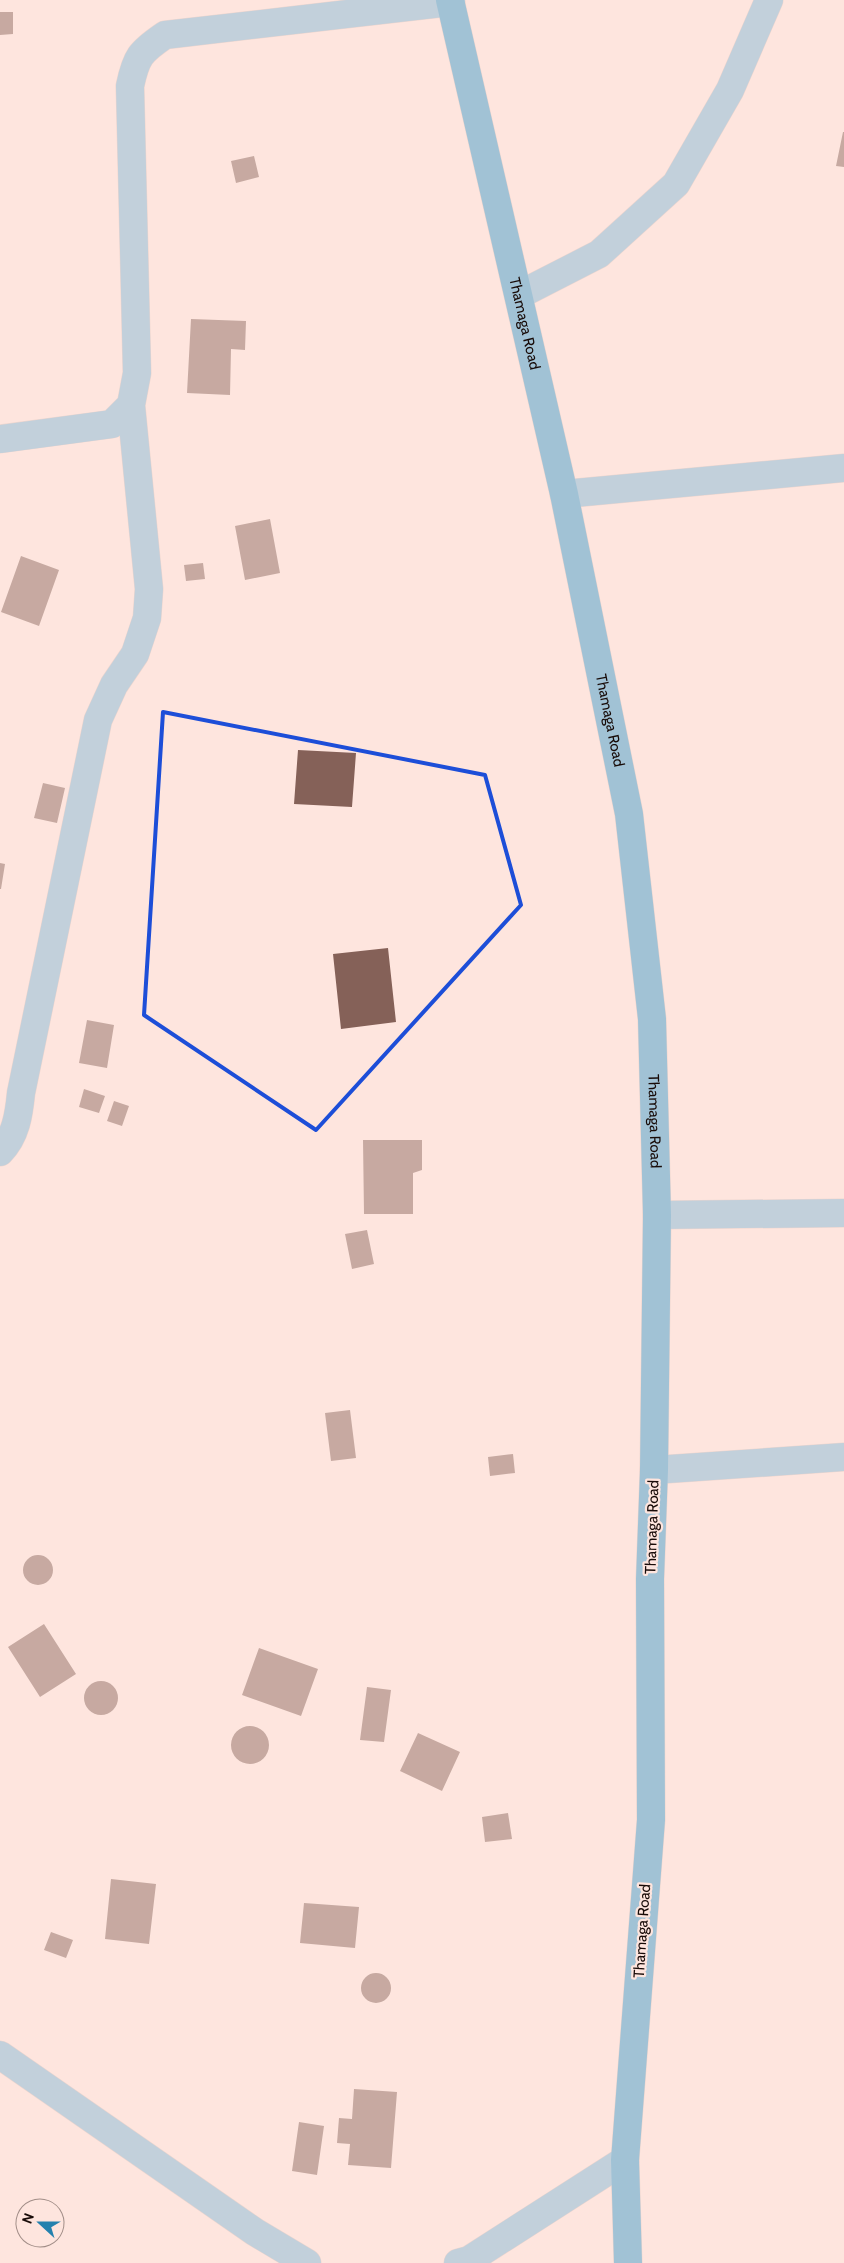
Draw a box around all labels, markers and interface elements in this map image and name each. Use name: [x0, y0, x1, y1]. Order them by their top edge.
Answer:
street label: Thamaga Road: [505, 276, 544, 371]
street label: Thamaga Road: [592, 672, 628, 768]
street label: Thamaga Road: [644, 1074, 665, 1168]
street label: Thamaga Road: [641, 1480, 663, 1574]
street label: Thamaga Road: [630, 1883, 654, 1979]
north arrow: [15, 2198, 65, 2248]
text: N: [18, 2210, 38, 2226]

